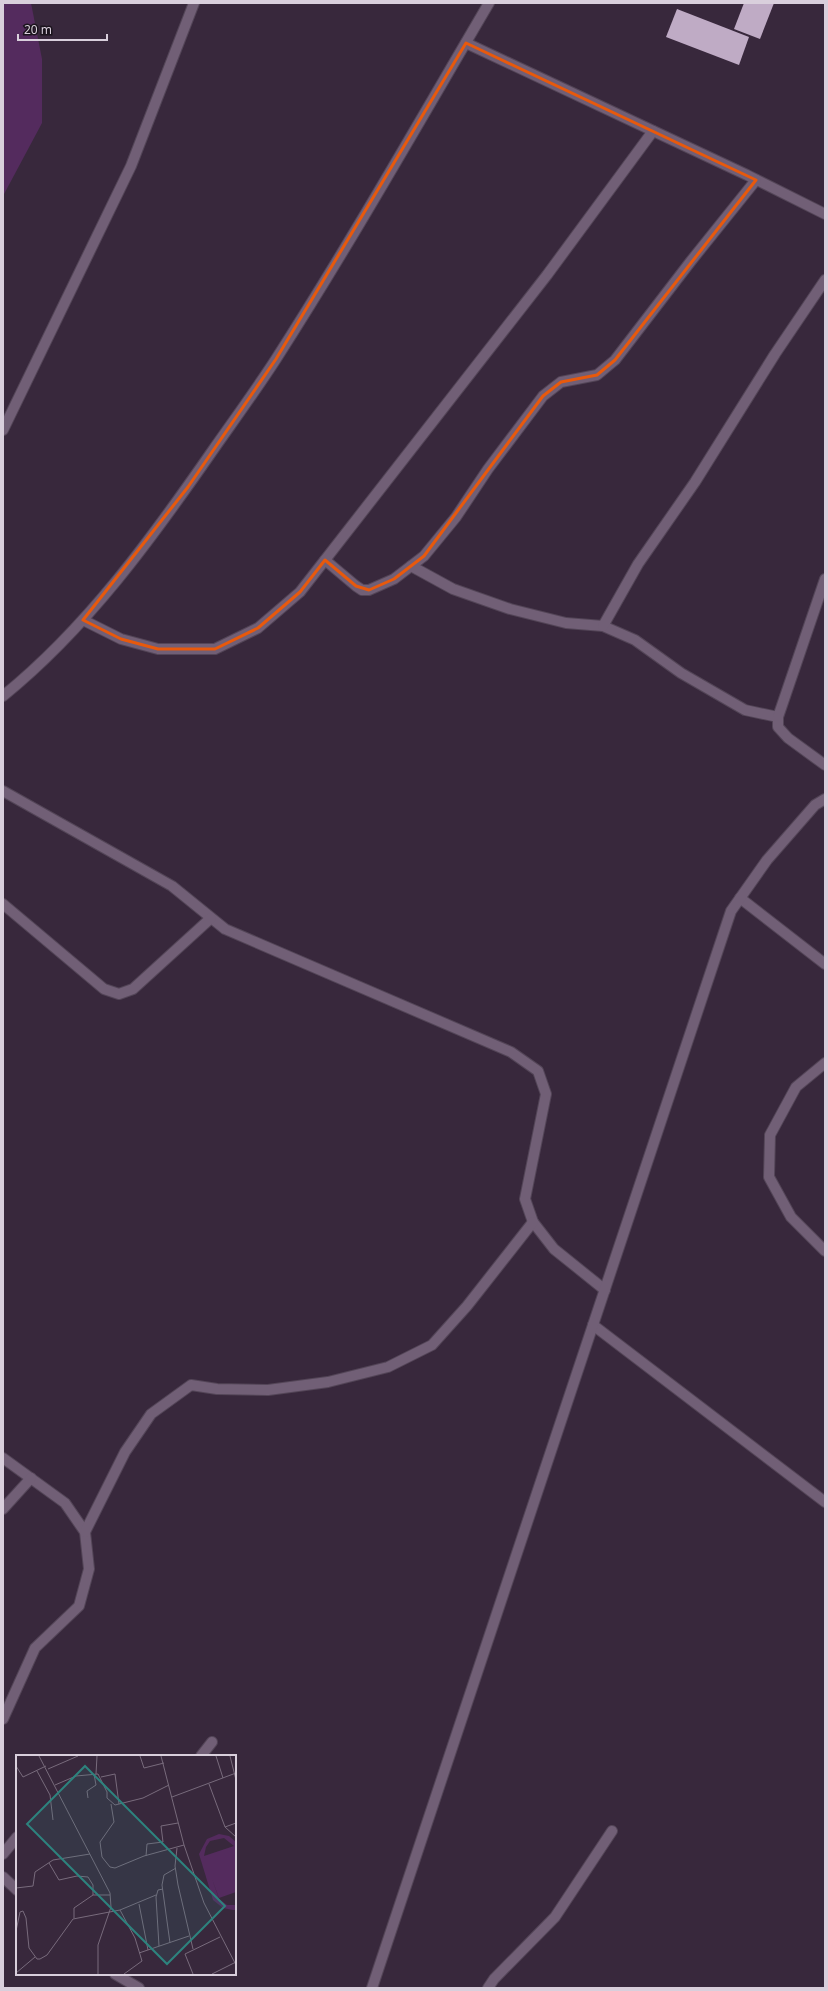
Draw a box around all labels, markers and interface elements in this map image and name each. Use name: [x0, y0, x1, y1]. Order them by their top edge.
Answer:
scale bar: [18, 16, 107, 42]
text: 20 m: [24, 21, 52, 38]
inset map: [16, 1755, 236, 1975]

